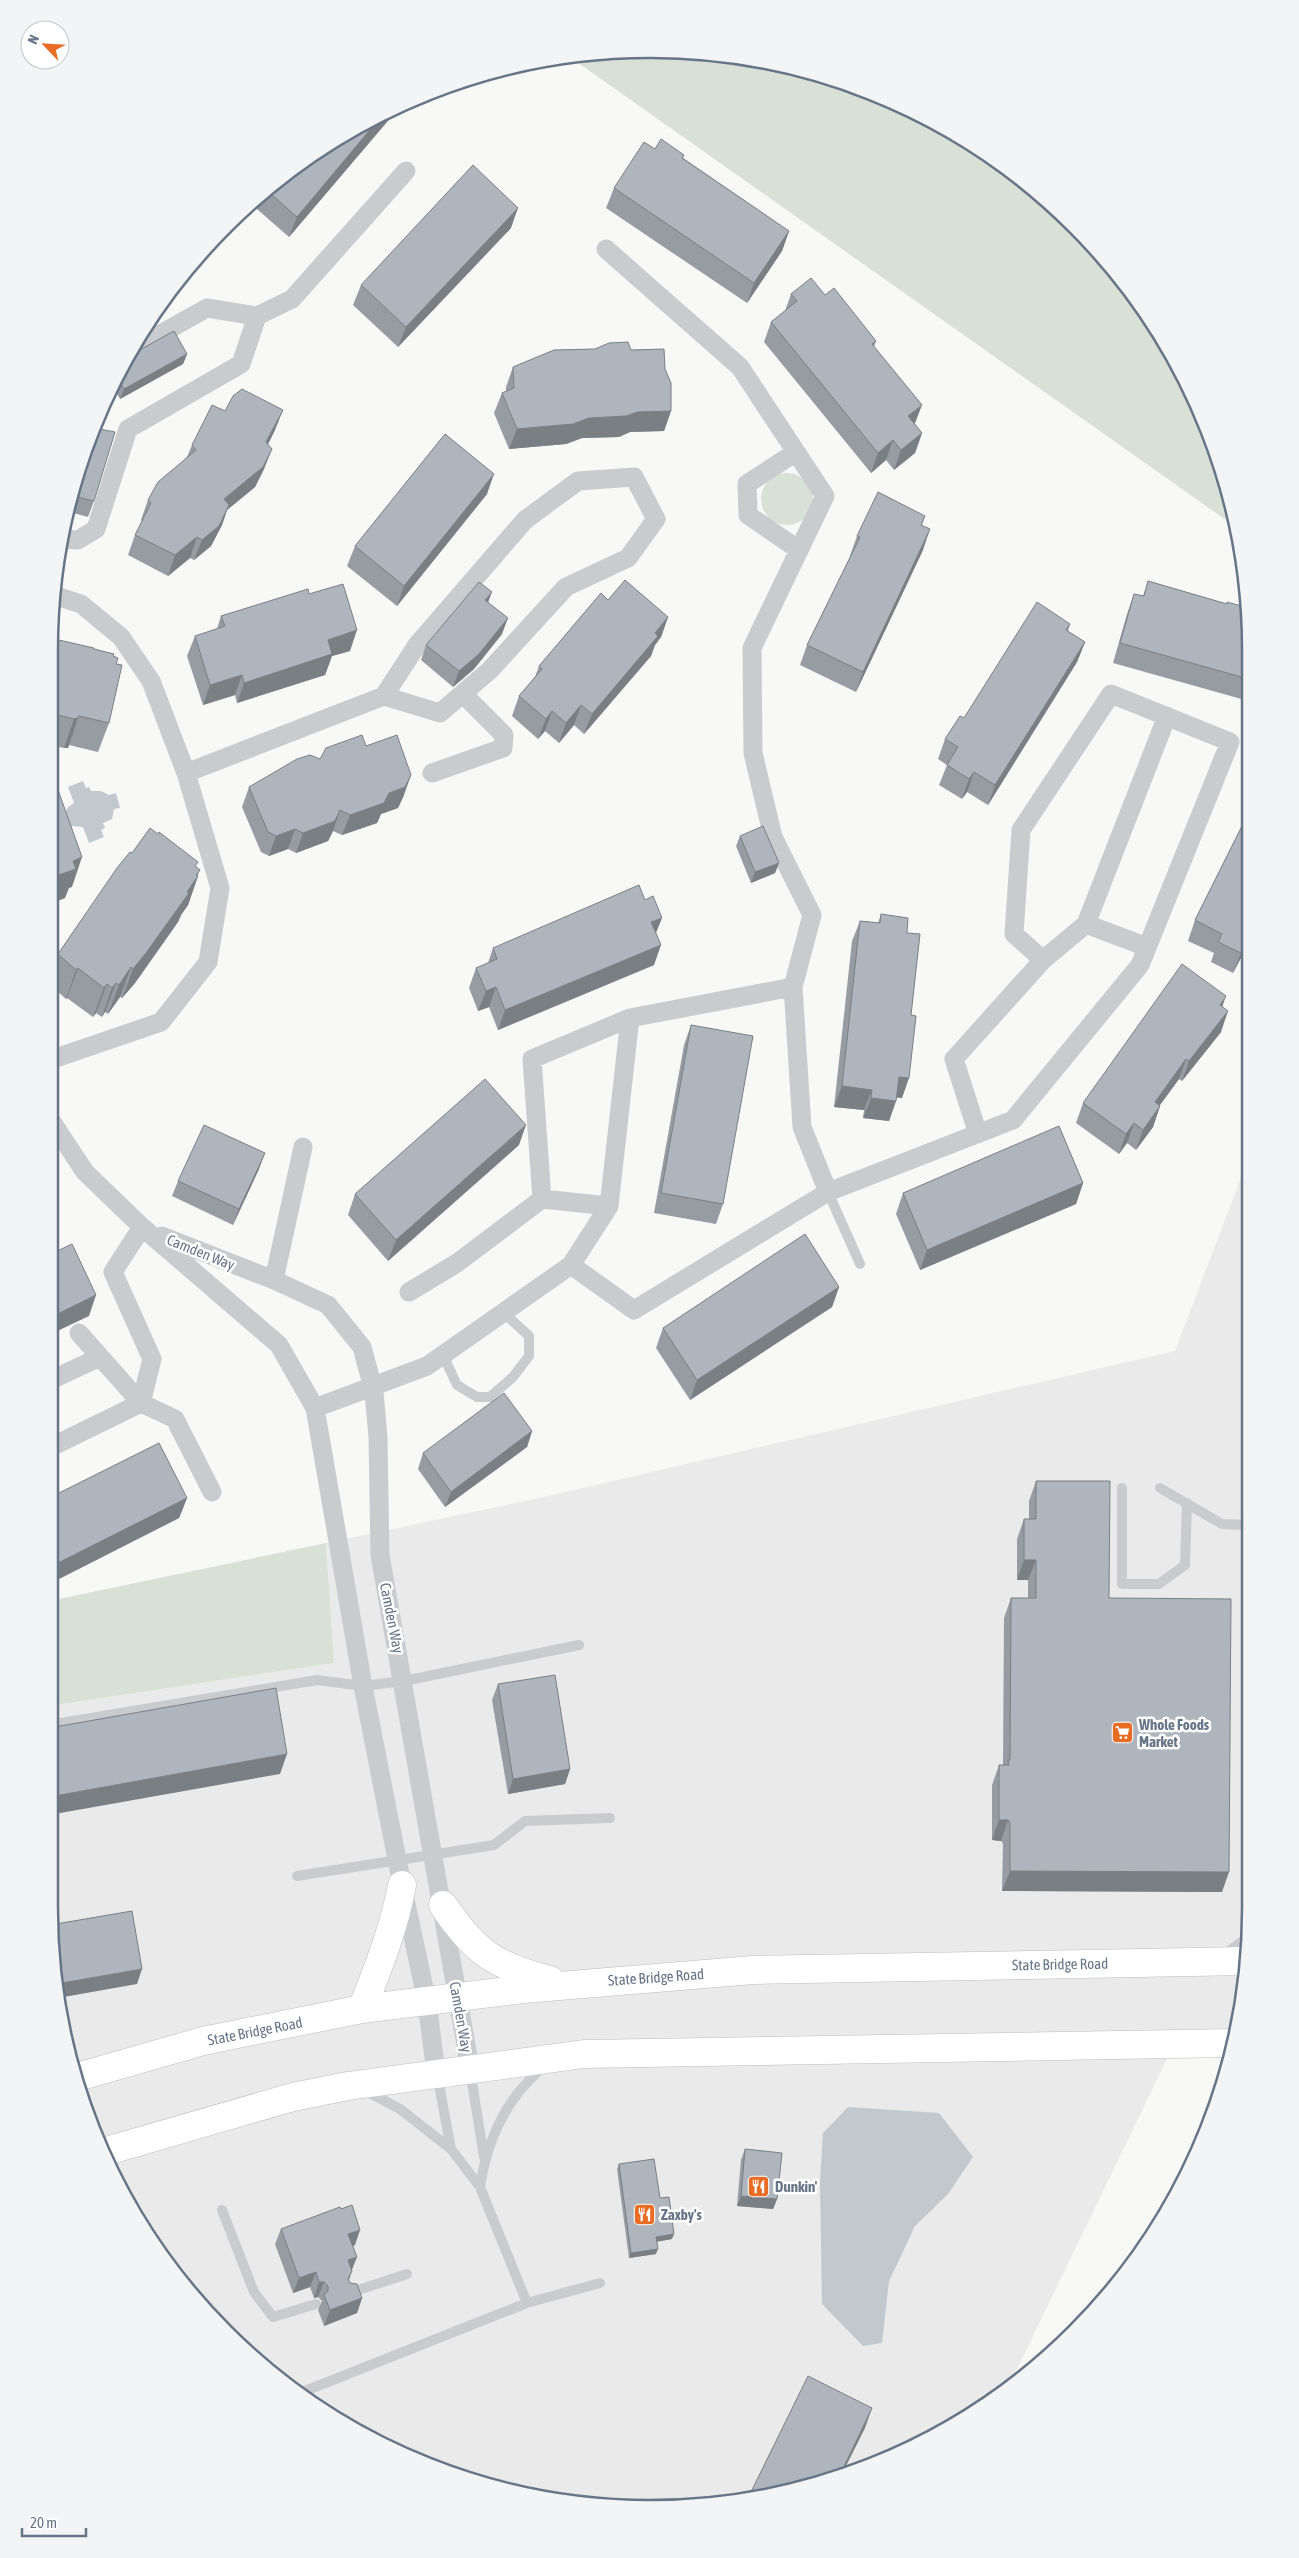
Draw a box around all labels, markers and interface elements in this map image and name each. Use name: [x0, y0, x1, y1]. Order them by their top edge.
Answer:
north arrow: [20, 20, 70, 70]
text: N: [24, 32, 42, 47]
street label: Camden Way: [165, 1231, 237, 1273]
street label: Camden Way: [377, 1581, 407, 1655]
place label: Whole Foods Market: [1138, 1716, 1210, 1750]
supermarket icon: Whole Foods Market: [1111, 1721, 1135, 1745]
street label: State Bridge Road: [1012, 1955, 1108, 1973]
street label: State Bridge Road: [607, 1965, 705, 1989]
street label: Camden Way: [446, 1980, 476, 2054]
street label: State Bridge Road: [206, 2013, 304, 2049]
restaurant icon: Dunkin': [747, 2174, 771, 2198]
place label: Dunkin': [775, 2178, 818, 2195]
restaurant icon: Zaxby's: [633, 2202, 657, 2226]
place label: Zaxby's: [661, 2206, 702, 2223]
scale bar: [22, 2506, 86, 2538]
text: 20 m: [30, 2514, 57, 2531]

